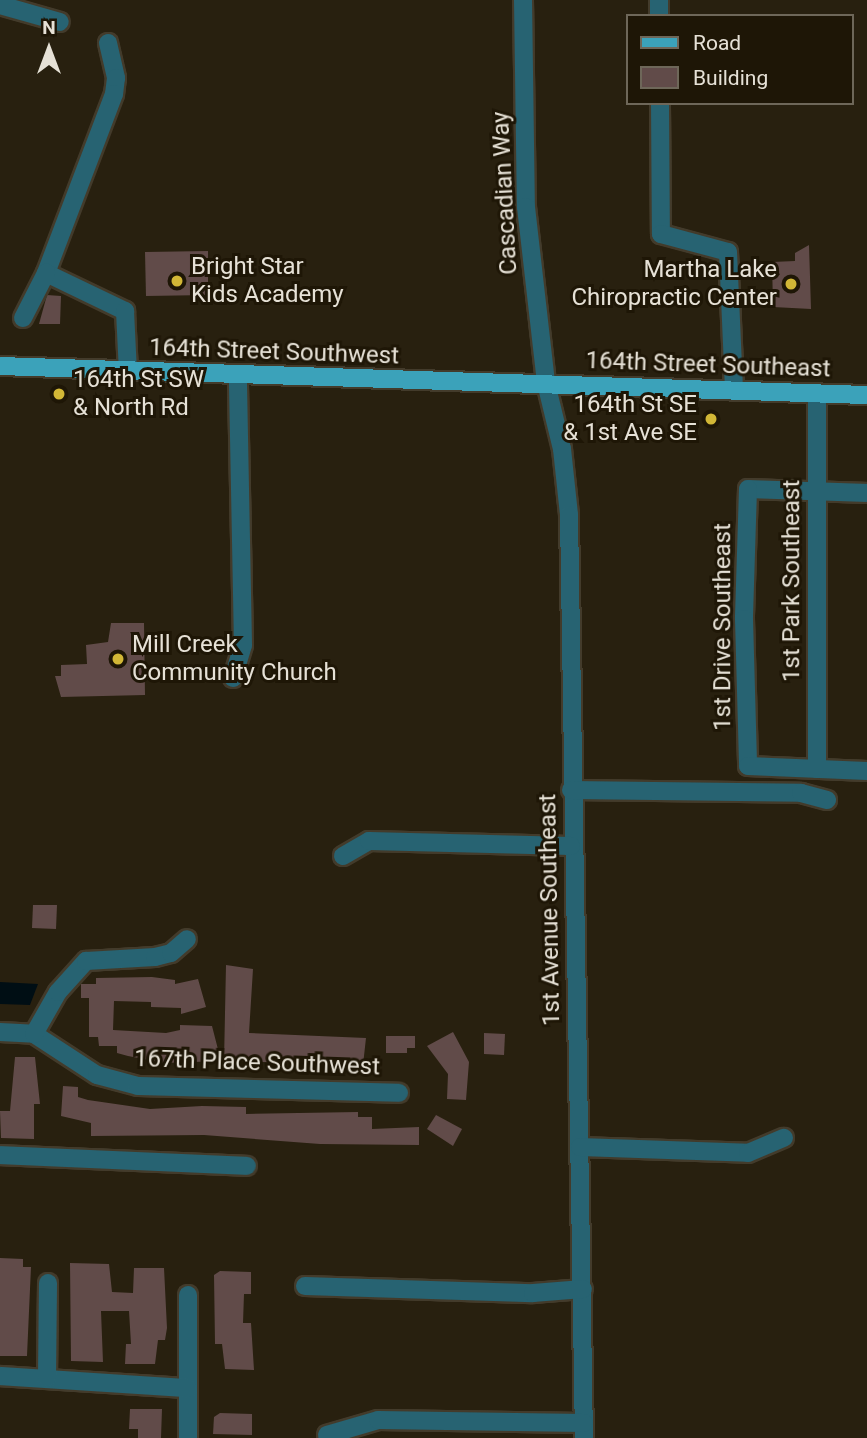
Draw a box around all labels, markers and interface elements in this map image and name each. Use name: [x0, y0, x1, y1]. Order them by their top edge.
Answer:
north arrow: [14, 14, 84, 84]
legend: [626, 14, 853, 105]
text: N: [42, 16, 56, 39]
text: Road: [693, 31, 741, 55]
text: Building: [693, 66, 768, 90]
street label: Cascadian Way: [486, 111, 524, 275]
place label: Bright Star Kids Academy: [191, 253, 344, 309]
place label: Martha Lake Chiropractic Center: [571, 256, 777, 312]
marker: Bright Star Kids Academy: [169, 273, 185, 289]
marker: Martha Lake Chiropractic Center: [783, 276, 799, 292]
street label: 164th Street Southwest: [149, 333, 399, 371]
street label: 164th Street Southeast: [585, 346, 831, 384]
place label: 164th St SW & North Rd: [73, 366, 204, 422]
marker: 164th St SW & North Rd: [51, 386, 67, 402]
place label: 164th St SE & 1st Ave SE: [563, 391, 697, 447]
marker: 164th St SE & 1st Ave SE: [703, 411, 719, 427]
street label: 1st Park Southeast: [778, 480, 806, 682]
street label: 1st Drive Southeast: [709, 523, 737, 731]
place label: Mill Creek Community Church: [132, 631, 337, 687]
marker: Mill Creek Community Church: [110, 651, 126, 667]
street label: 1st Avenue Southeast: [534, 794, 566, 1026]
street label: 167th Place Southwest: [134, 1044, 380, 1082]

